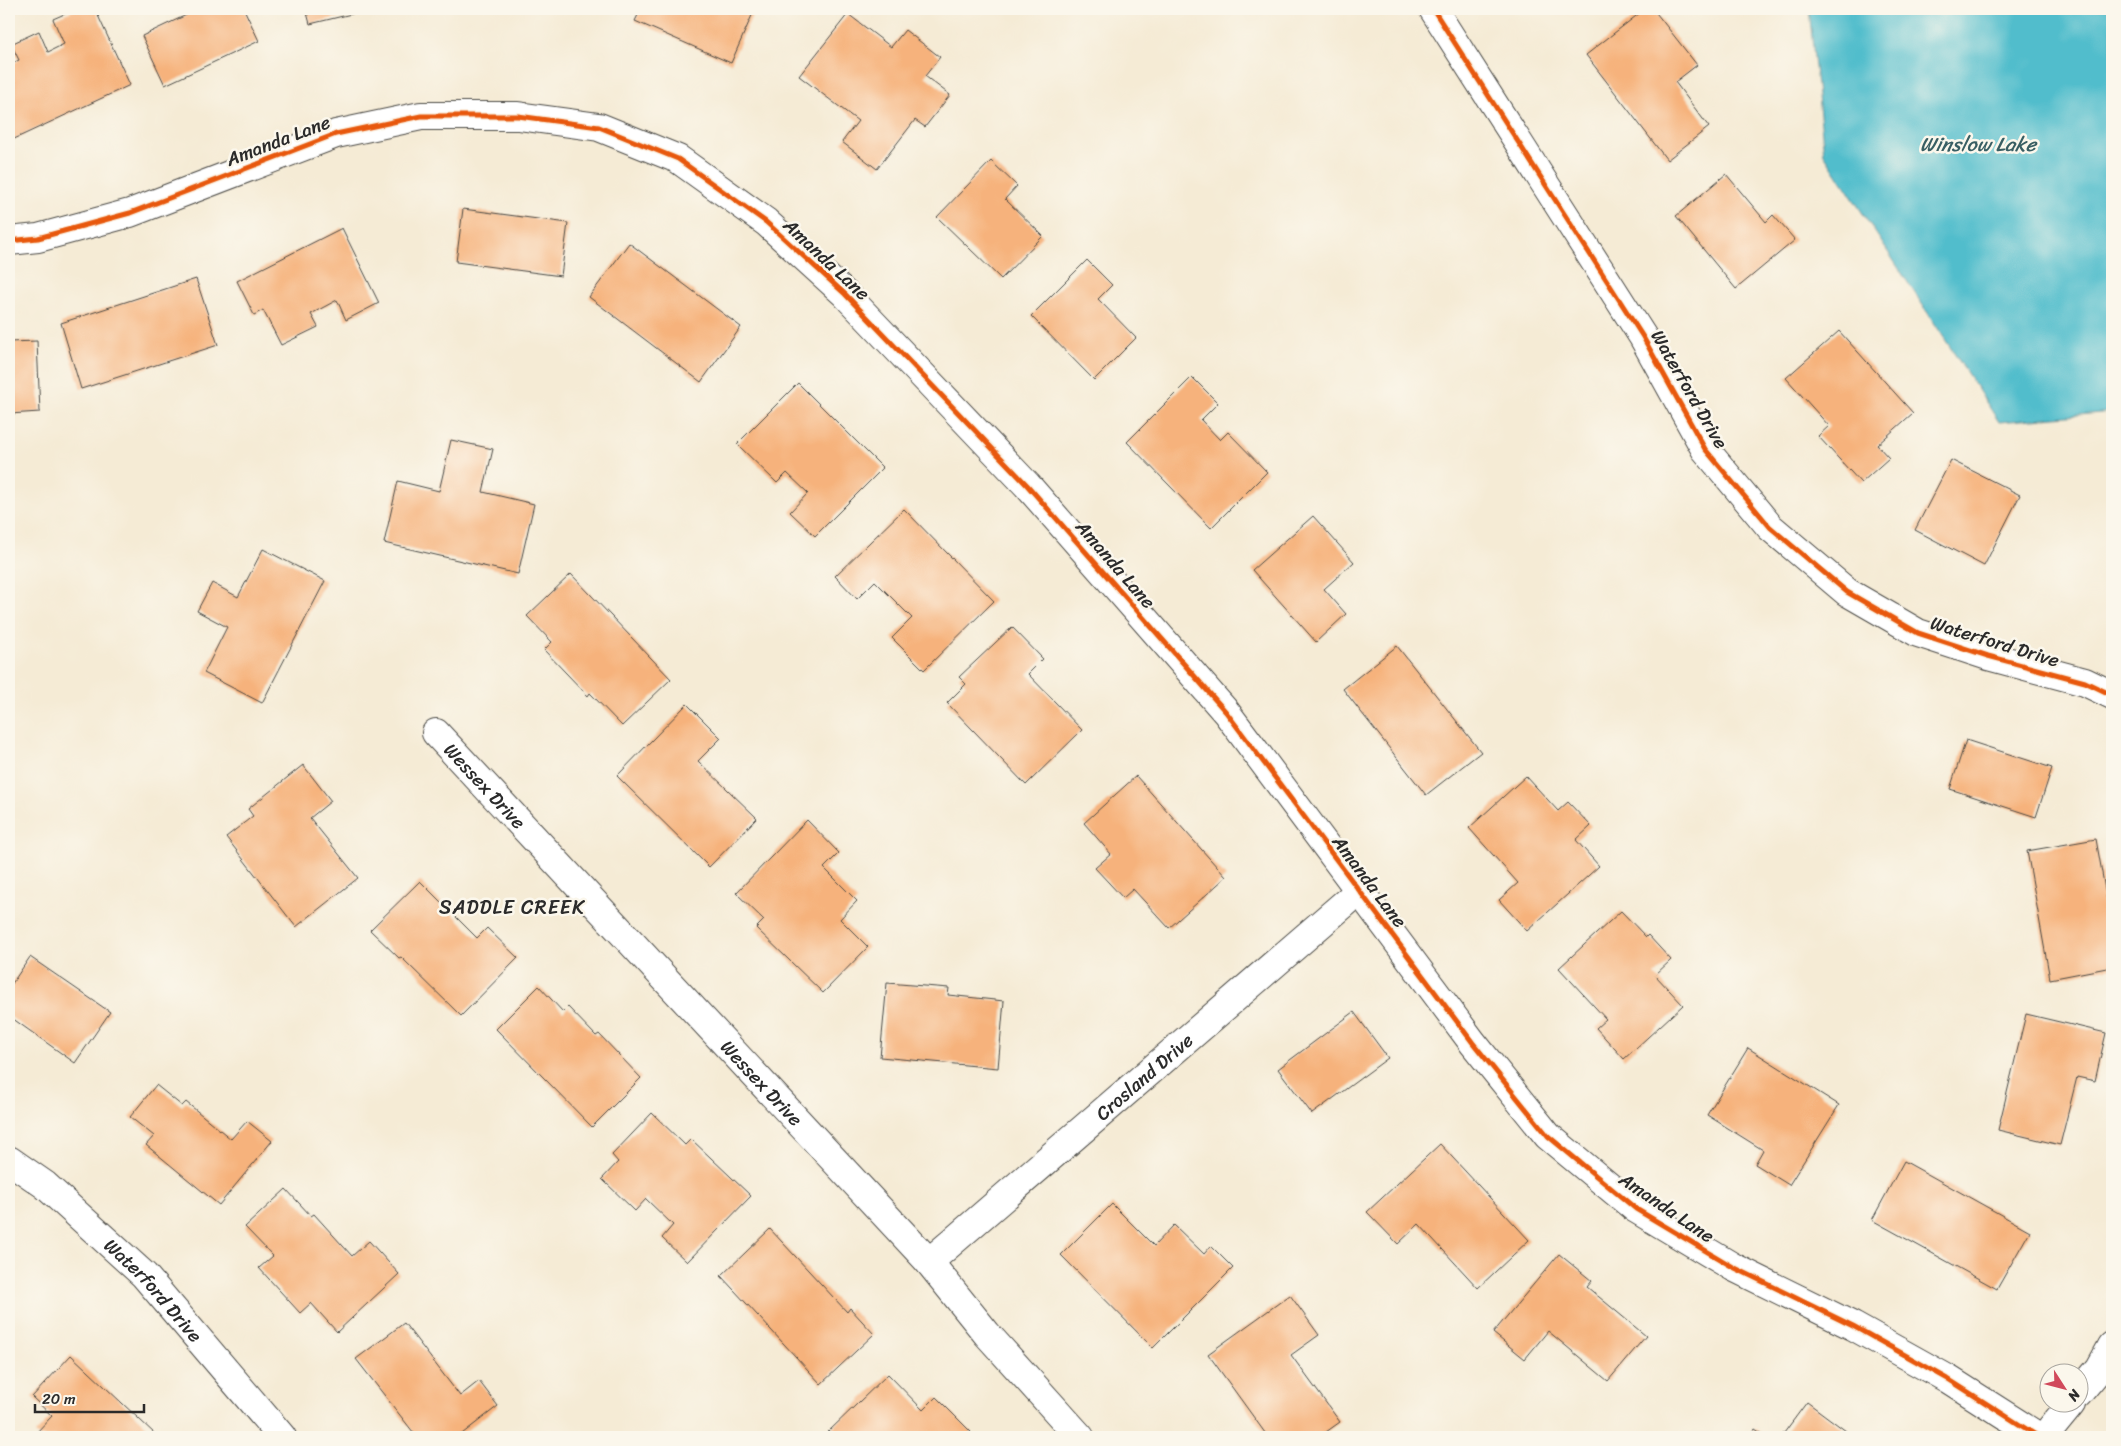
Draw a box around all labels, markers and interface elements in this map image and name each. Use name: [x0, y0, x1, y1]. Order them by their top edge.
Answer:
street label: Amanda Lane: [220, 105, 335, 176]
water label: Winslow Lake: [1920, 127, 2038, 162]
street label: Amanda Lane: [775, 209, 878, 309]
street label: Waterford Drive: [1642, 323, 1737, 455]
street label: Amanda Lane: [1067, 511, 1164, 617]
street label: Waterford Drive: [1926, 606, 2064, 677]
street label: Wessex Drive: [435, 735, 534, 837]
street label: Amanda Lane: [1323, 827, 1416, 935]
district label: SADDLE CREEK: [439, 890, 586, 925]
street label: Crosland Drive: [1088, 1025, 1201, 1129]
street label: Wessex Drive: [712, 1032, 811, 1134]
street label: Amanda Lane: [1611, 1163, 1722, 1252]
street label: Waterford Drive: [96, 1230, 211, 1350]
north arrow: [2038, 1364, 2088, 1414]
scale bar: [35, 1381, 144, 1413]
text: N: [2061, 1383, 2088, 1407]
text: 20 m: [42, 1386, 76, 1412]

